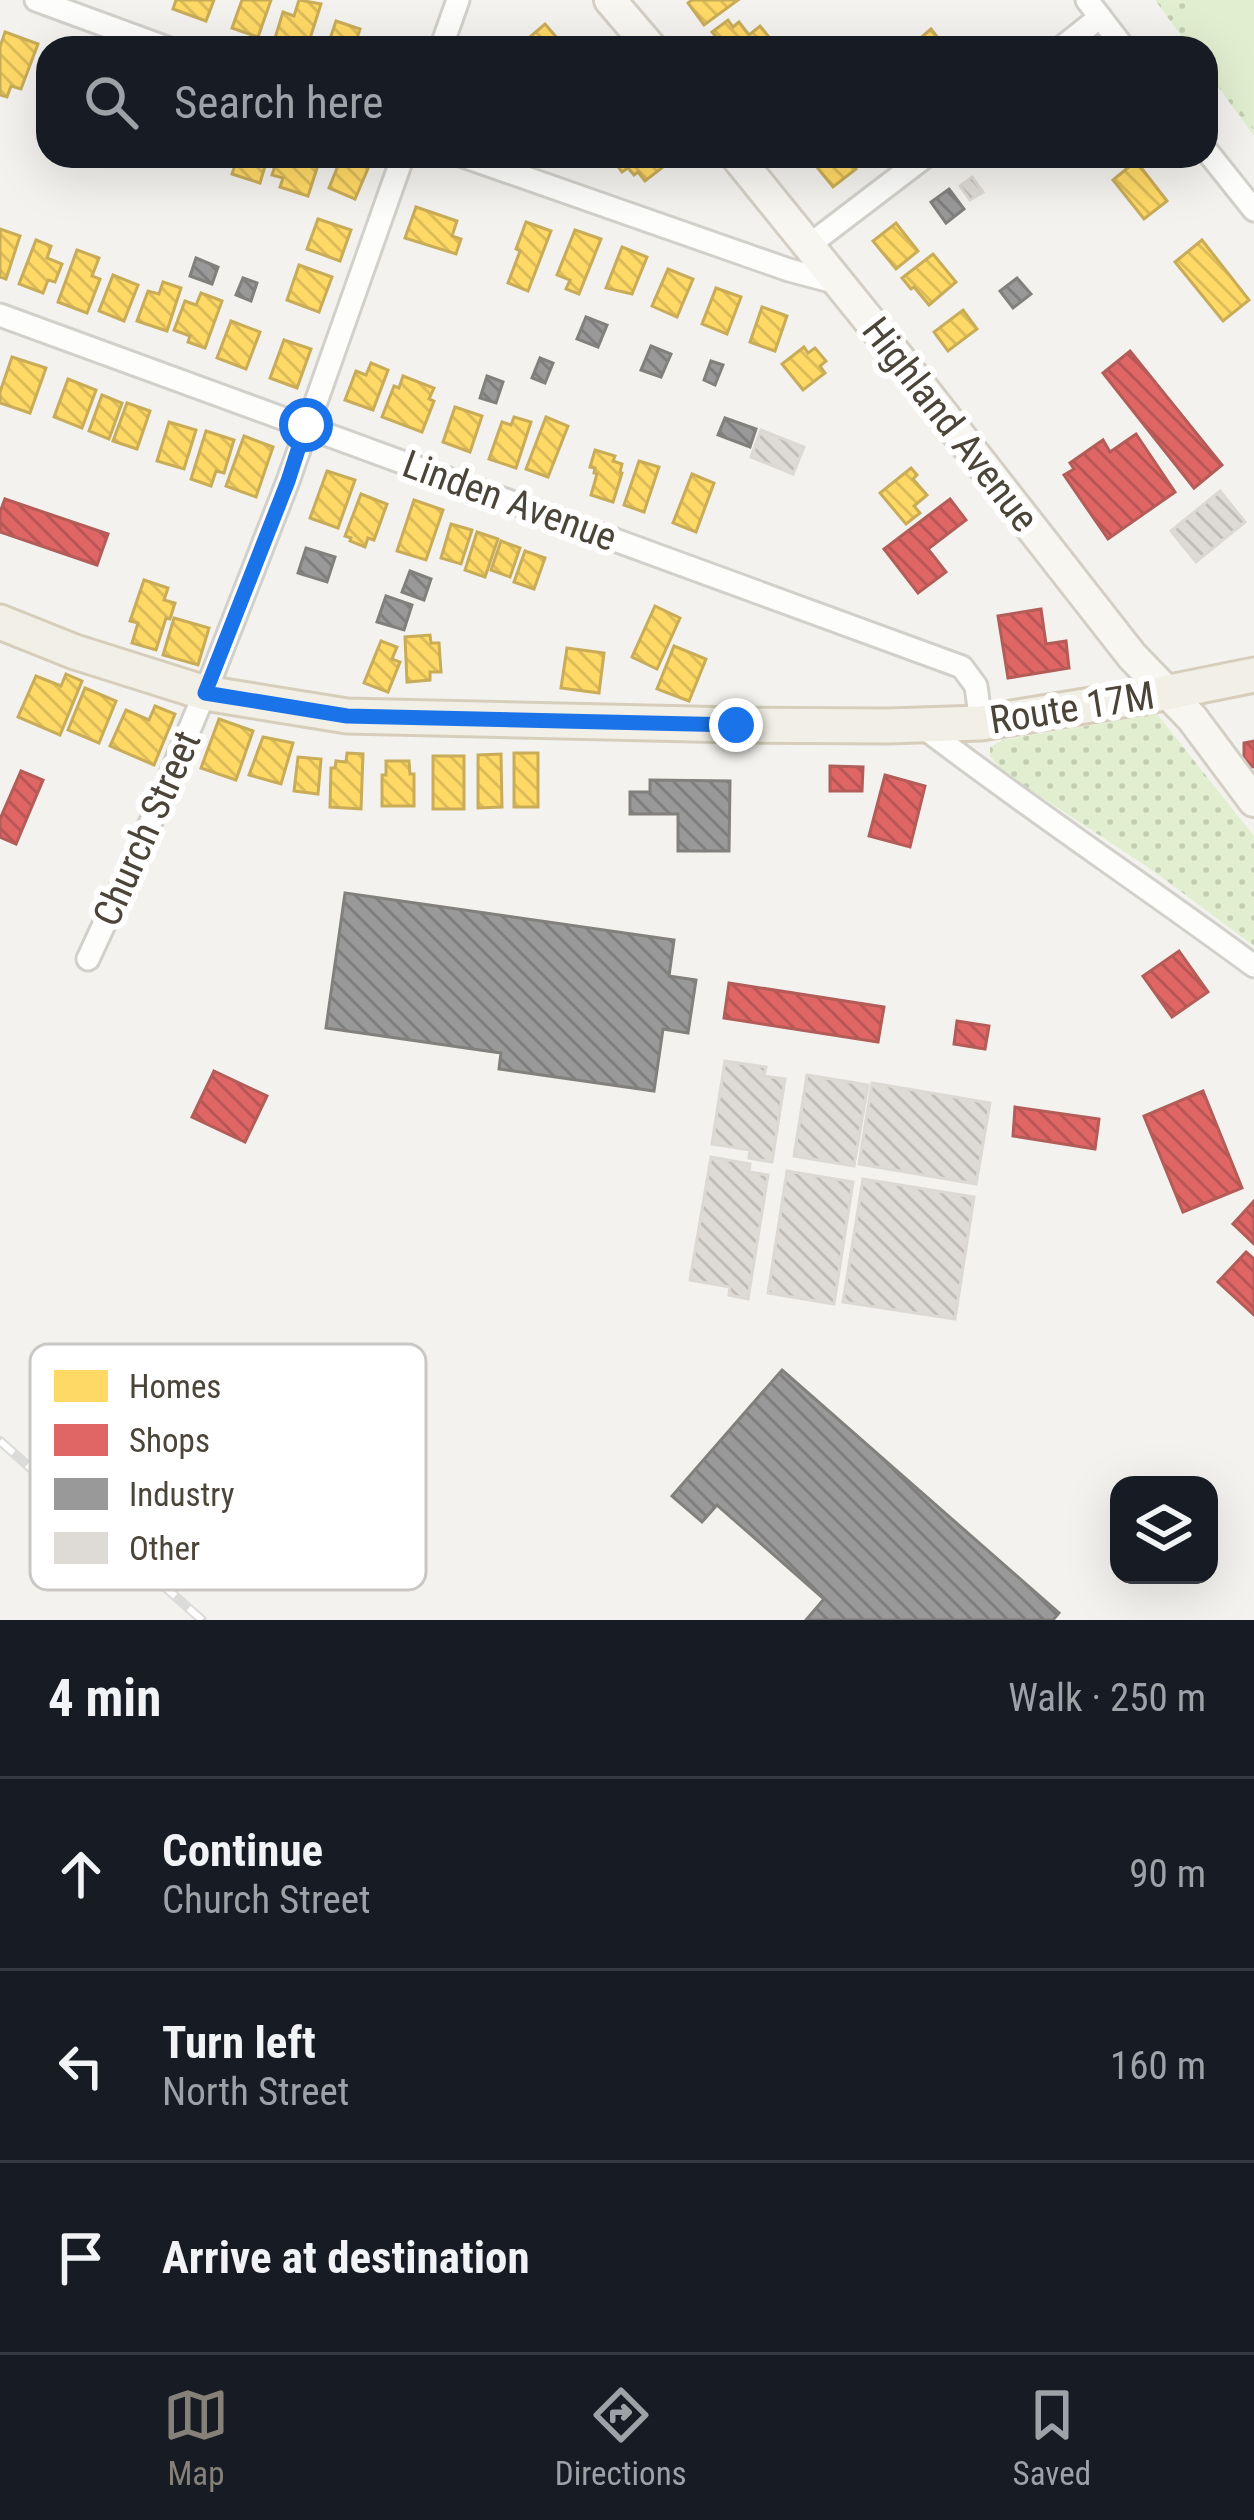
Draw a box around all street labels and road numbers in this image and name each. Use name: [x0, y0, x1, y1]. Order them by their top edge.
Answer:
street label: Highland Avenue: [853, 309, 1048, 541]
street label: Linden Avenue: [396, 441, 623, 561]
street label: Route 17M: [987, 672, 1158, 744]
street label: Church Street: [83, 724, 210, 933]

